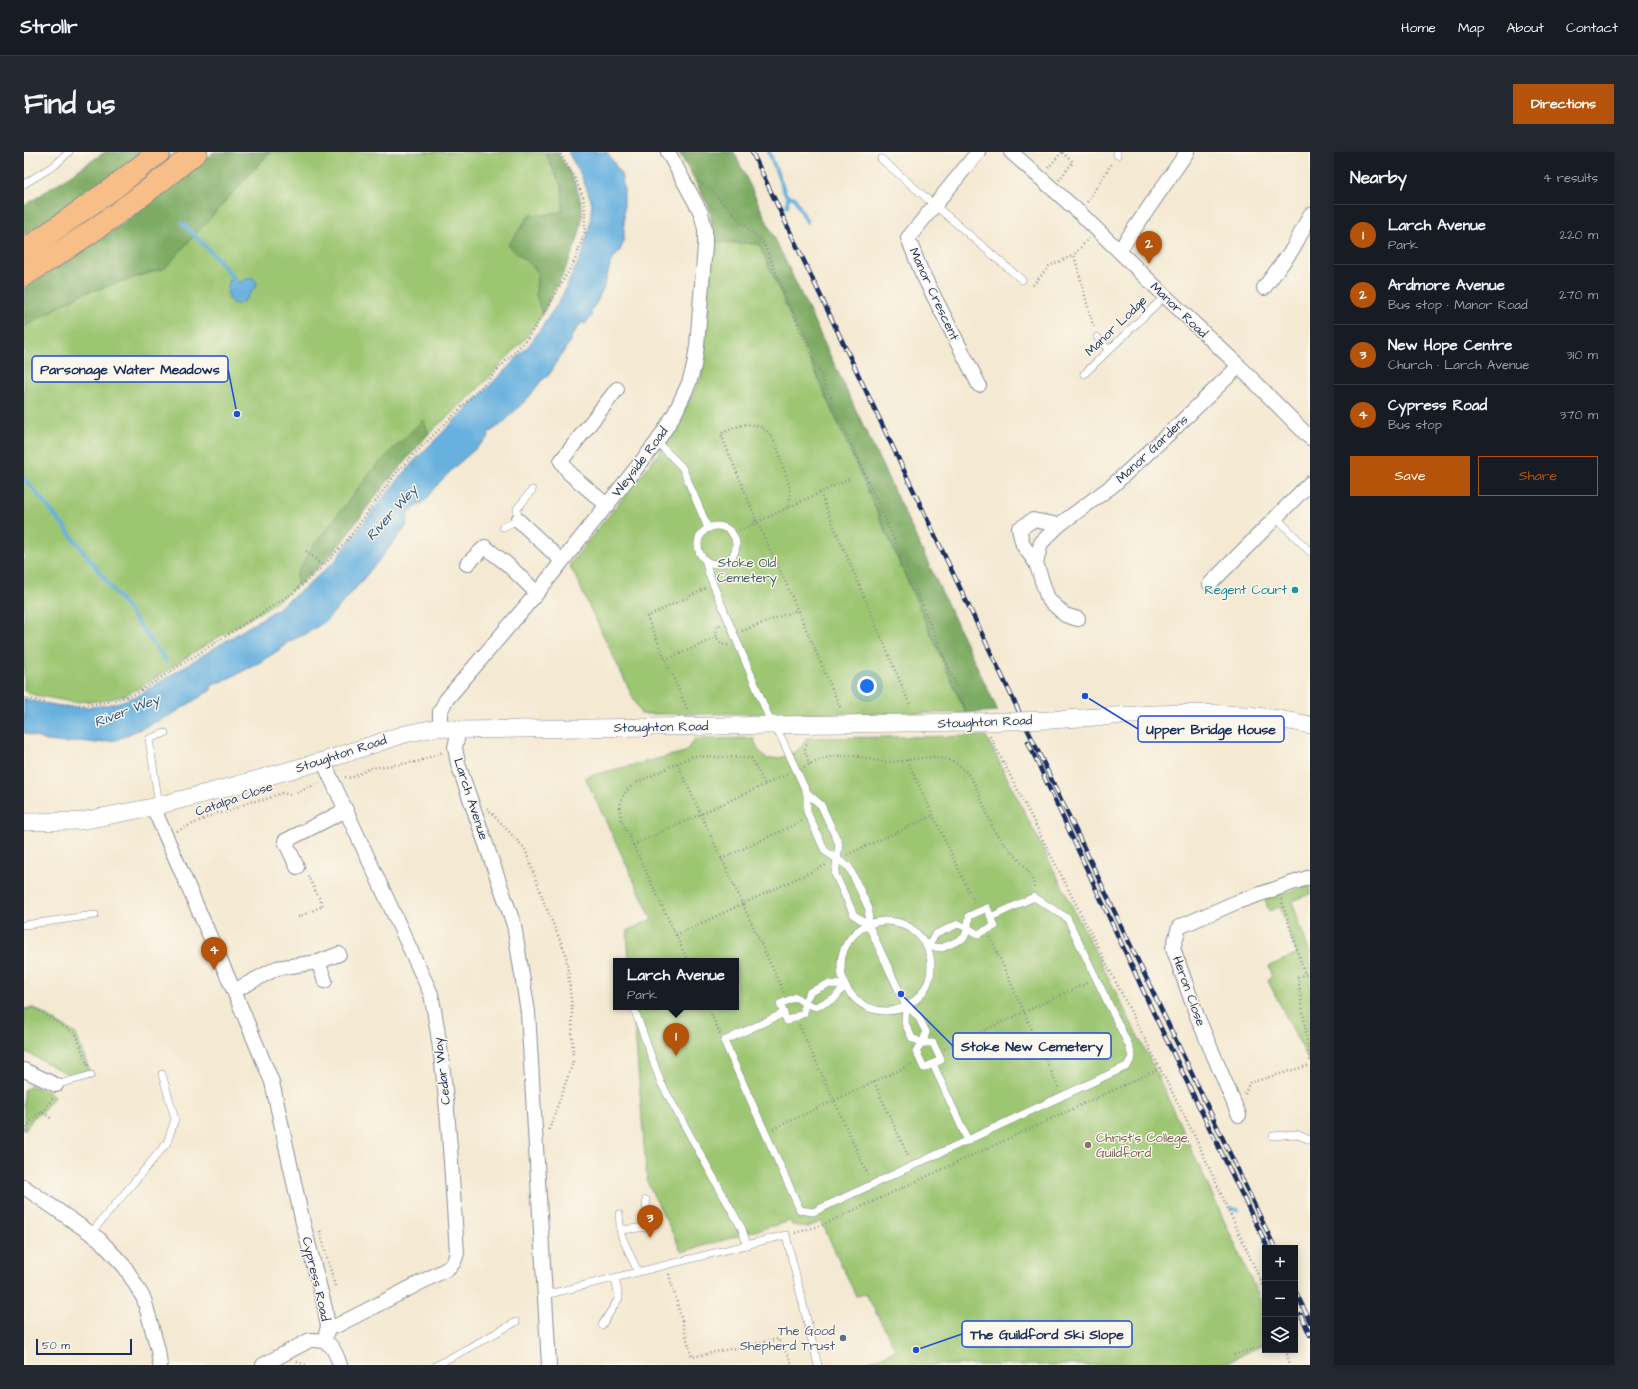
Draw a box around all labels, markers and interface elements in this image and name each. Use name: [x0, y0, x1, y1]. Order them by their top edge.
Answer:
text: Strollr: [20, 14, 78, 41]
text: Home: [1401, 18, 1436, 38]
text: Map: [1458, 18, 1484, 38]
text: About: [1506, 18, 1544, 38]
text: Contact: [1566, 18, 1618, 38]
button: Directions: [1513, 84, 1614, 124]
text: Find us: [24, 85, 115, 124]
text: Nearby: [1350, 166, 1407, 190]
text: 4 results: [1543, 169, 1598, 187]
text: Larch Avenue: [1388, 215, 1486, 236]
text: 1: [1362, 226, 1364, 244]
text: 220 m: [1560, 226, 1598, 244]
pin: 2: [1136, 231, 1162, 264]
text: Park: [1388, 236, 1418, 254]
street label: Manor Crescent: [905, 245, 964, 344]
text: Ardmore Avenue: [1388, 275, 1505, 296]
street label: Manor Road: [1146, 278, 1212, 342]
text: 2: [1359, 286, 1367, 304]
text: 270 m: [1559, 286, 1598, 304]
street label: Manor Lodge: [1081, 292, 1152, 361]
text: Bus stop · Manor Road: [1388, 296, 1528, 314]
text: New Hope Centre: [1388, 335, 1512, 356]
text: 3: [1360, 346, 1366, 364]
text: 310 m: [1566, 346, 1598, 364]
callout: Parsonage Water Meadows: [32, 356, 228, 382]
text: Church · Larch Avenue: [1388, 356, 1529, 374]
text: Parsonage Water Meadows: [40, 360, 220, 381]
text: Cypress Road: [1388, 395, 1487, 416]
text: 4: [1359, 406, 1367, 424]
text: 370 m: [1560, 406, 1598, 424]
street label: Manor Gardens: [1112, 410, 1193, 487]
text: Bus stop: [1388, 416, 1442, 434]
street label: Weyside Road: [608, 423, 673, 501]
button: Save: [1350, 456, 1470, 496]
button: Share: [1478, 456, 1598, 496]
water label: River Wey: [362, 480, 423, 545]
park label: Stoke Old Cemetery: [717, 554, 777, 588]
place label: Regent Court: [1204, 581, 1288, 600]
marker: Regent Court: [1290, 585, 1300, 595]
your location: [857, 676, 877, 696]
water label: River Wey: [91, 689, 164, 733]
street label: Stoughton Road: [937, 711, 1033, 734]
callout: Upper Bridge House: [1138, 716, 1284, 742]
street label: Stoughton Road: [613, 717, 709, 738]
text: Upper Bridge House: [1146, 720, 1276, 741]
street label: Stoughton Road: [293, 731, 389, 778]
street label: Larch Avenue: [449, 756, 493, 842]
street label: Catalpa Close: [193, 777, 275, 821]
pin: 4: [201, 937, 227, 970]
street label: Heron Close: [1168, 954, 1210, 1028]
popup: [613, 958, 739, 1010]
text: Larch Avenue: [627, 965, 725, 986]
text: Park: [627, 986, 657, 1004]
pin: 1: [663, 1023, 689, 1056]
callout: Stoke New Cemetery: [953, 1033, 1111, 1059]
street label: Cedar Way: [429, 1036, 456, 1106]
text: Stoke New Cemetery: [960, 1037, 1103, 1057]
place label: Christ's College, Guildford: [1096, 1129, 1190, 1162]
marker: Christ's College, Guildford: [1083, 1140, 1093, 1150]
pin: 3: [637, 1205, 663, 1238]
street label: Cypress Road: [297, 1235, 335, 1323]
map controls: [1262, 1245, 1298, 1353]
button: +: [1262, 1245, 1298, 1281]
button: −: [1262, 1281, 1298, 1317]
button: layers: [1262, 1317, 1298, 1353]
callout: The Guildford Ski Slope: [962, 1321, 1132, 1347]
place label: The Good Shepherd Trust: [740, 1322, 836, 1355]
text: The Guildford Ski Slope: [969, 1325, 1124, 1345]
marker: The Good Shepherd Trust: [838, 1333, 848, 1343]
scale bar: [36, 1337, 132, 1356]
text: 50 m: [42, 1338, 70, 1353]

